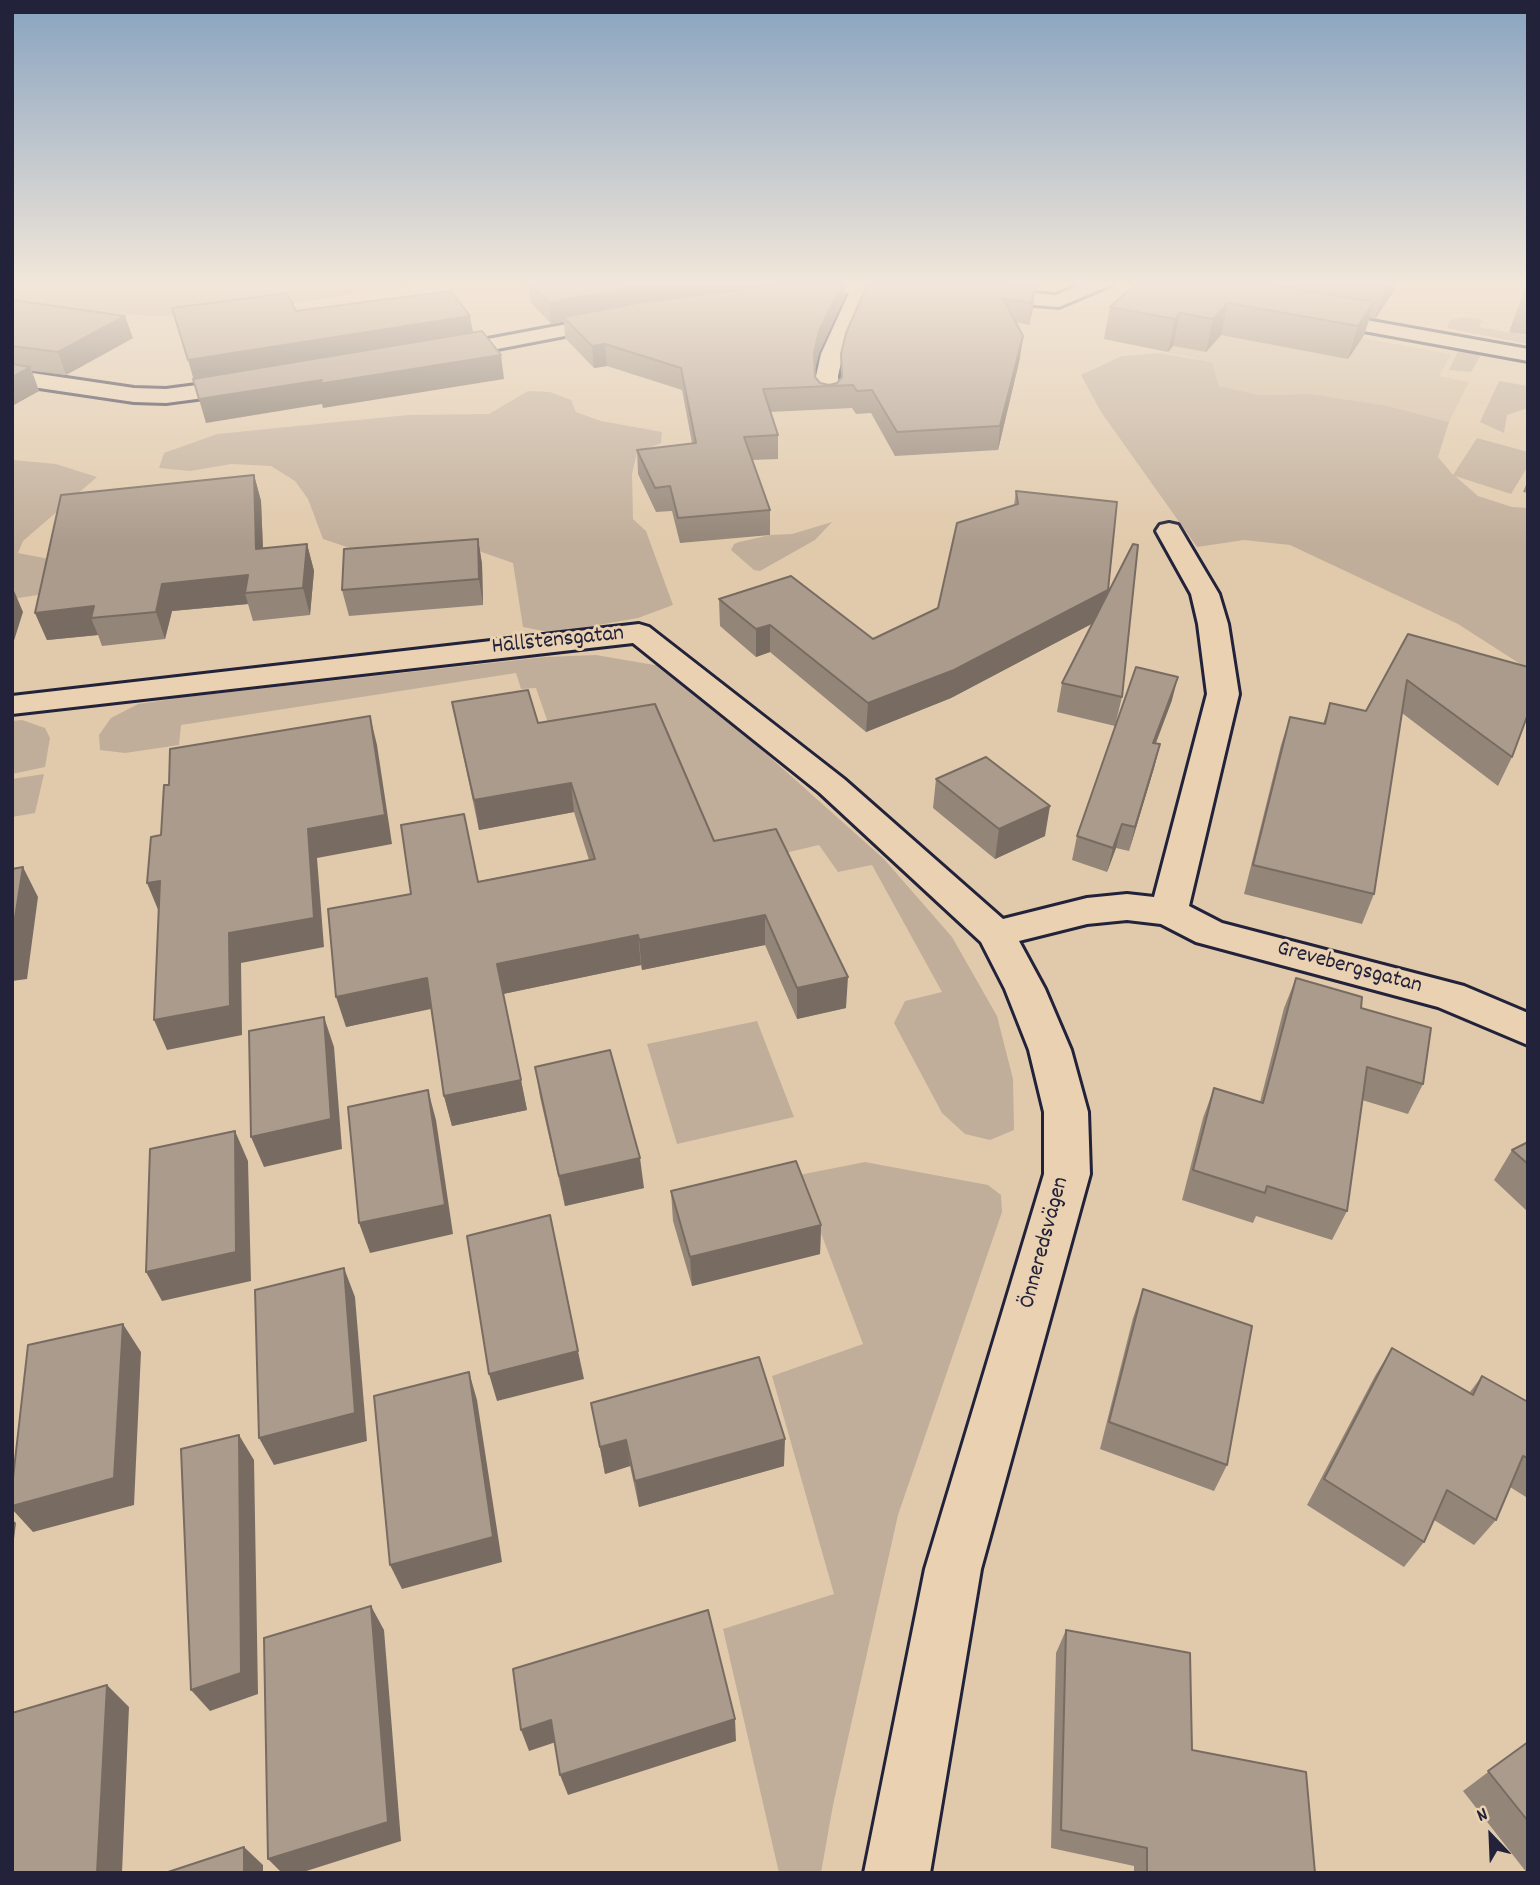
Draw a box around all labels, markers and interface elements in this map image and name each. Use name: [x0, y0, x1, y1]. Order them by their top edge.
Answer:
street label: Hallstensgatan: [490, 621, 626, 663]
street label: Grevebergsgatan: [1273, 936, 1425, 1002]
street label: Önneredsvägen: [1015, 1174, 1077, 1312]
north arrow: [1456, 1801, 1526, 1871]
text: N: [1473, 1802, 1492, 1830]

